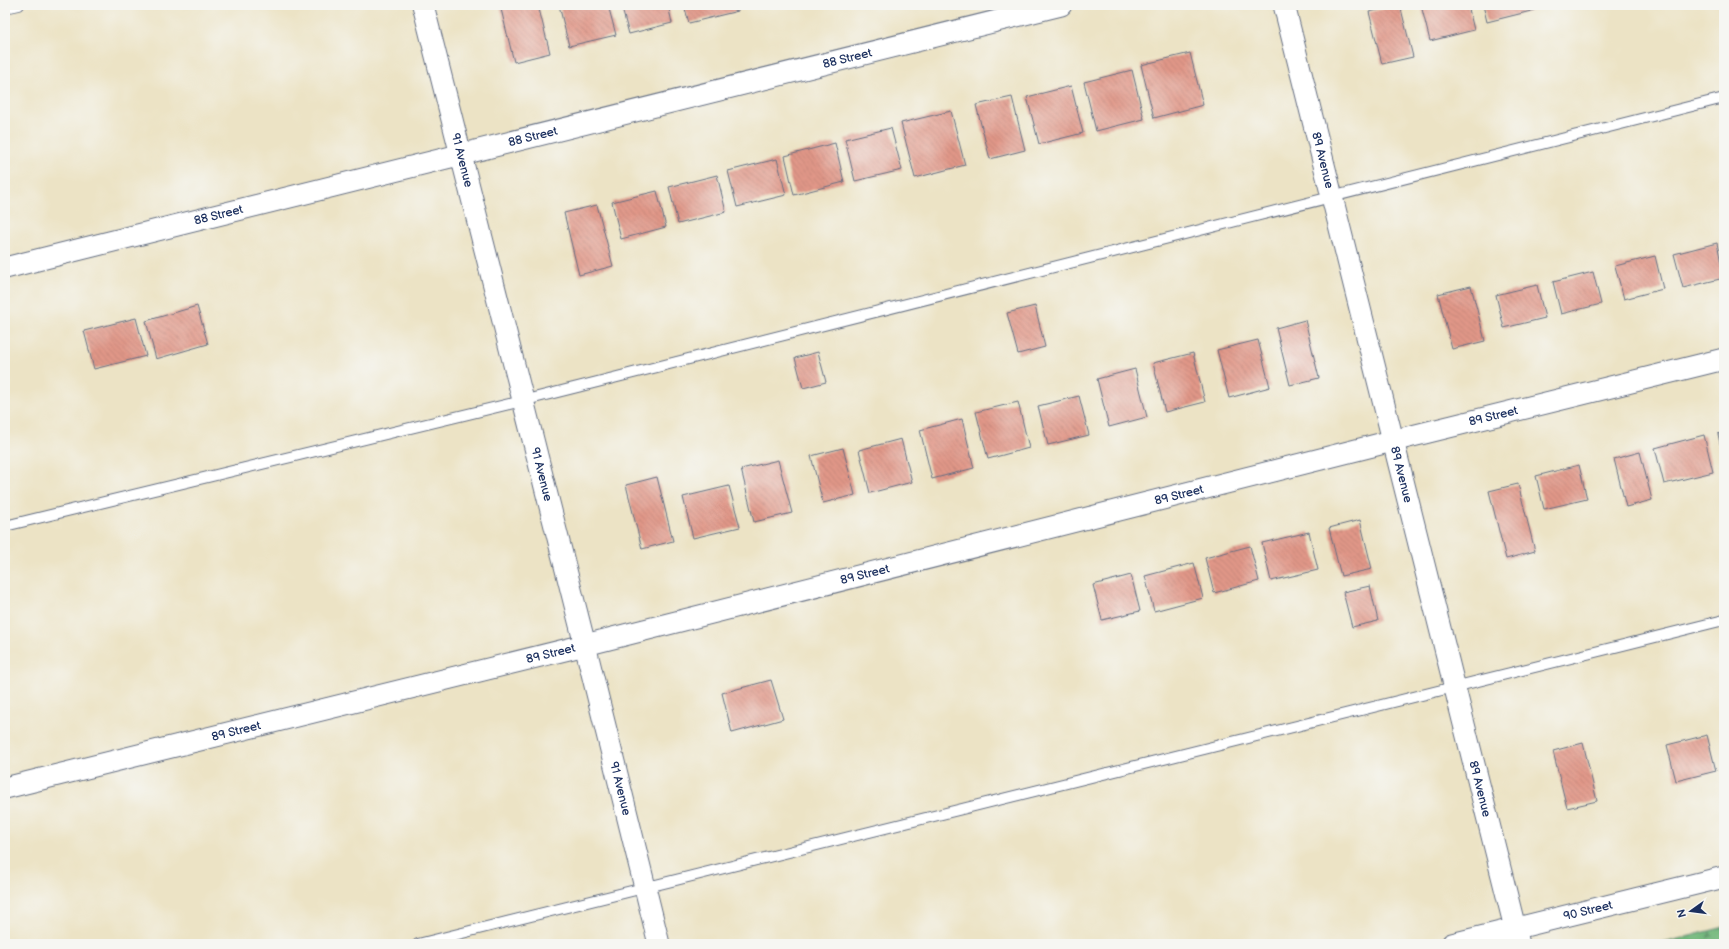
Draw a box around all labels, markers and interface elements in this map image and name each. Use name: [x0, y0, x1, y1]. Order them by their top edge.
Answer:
street label: 88 Street: [821, 45, 874, 72]
street label: 88 Street: [507, 124, 559, 150]
street label: 89 Avenue: [1308, 131, 1337, 190]
street label: 91 Avenue: [448, 132, 476, 189]
street label: 88 Street: [193, 202, 245, 229]
street label: 89 Street: [1467, 403, 1520, 430]
street label: 89 Avenue: [1387, 445, 1415, 504]
street label: 91 Avenue: [527, 446, 555, 503]
street label: 89 Street: [1153, 482, 1205, 509]
street label: 89 Street: [839, 561, 891, 588]
street label: 89 Street: [525, 641, 577, 667]
street label: 89 Street: [210, 718, 263, 745]
street label: 89 Avenue: [1465, 759, 1494, 819]
street label: 91 Avenue: [606, 760, 634, 817]
north arrow: [1671, 891, 1711, 931]
street label: 90 Street: [1562, 898, 1614, 924]
text: N: [1674, 908, 1689, 919]

